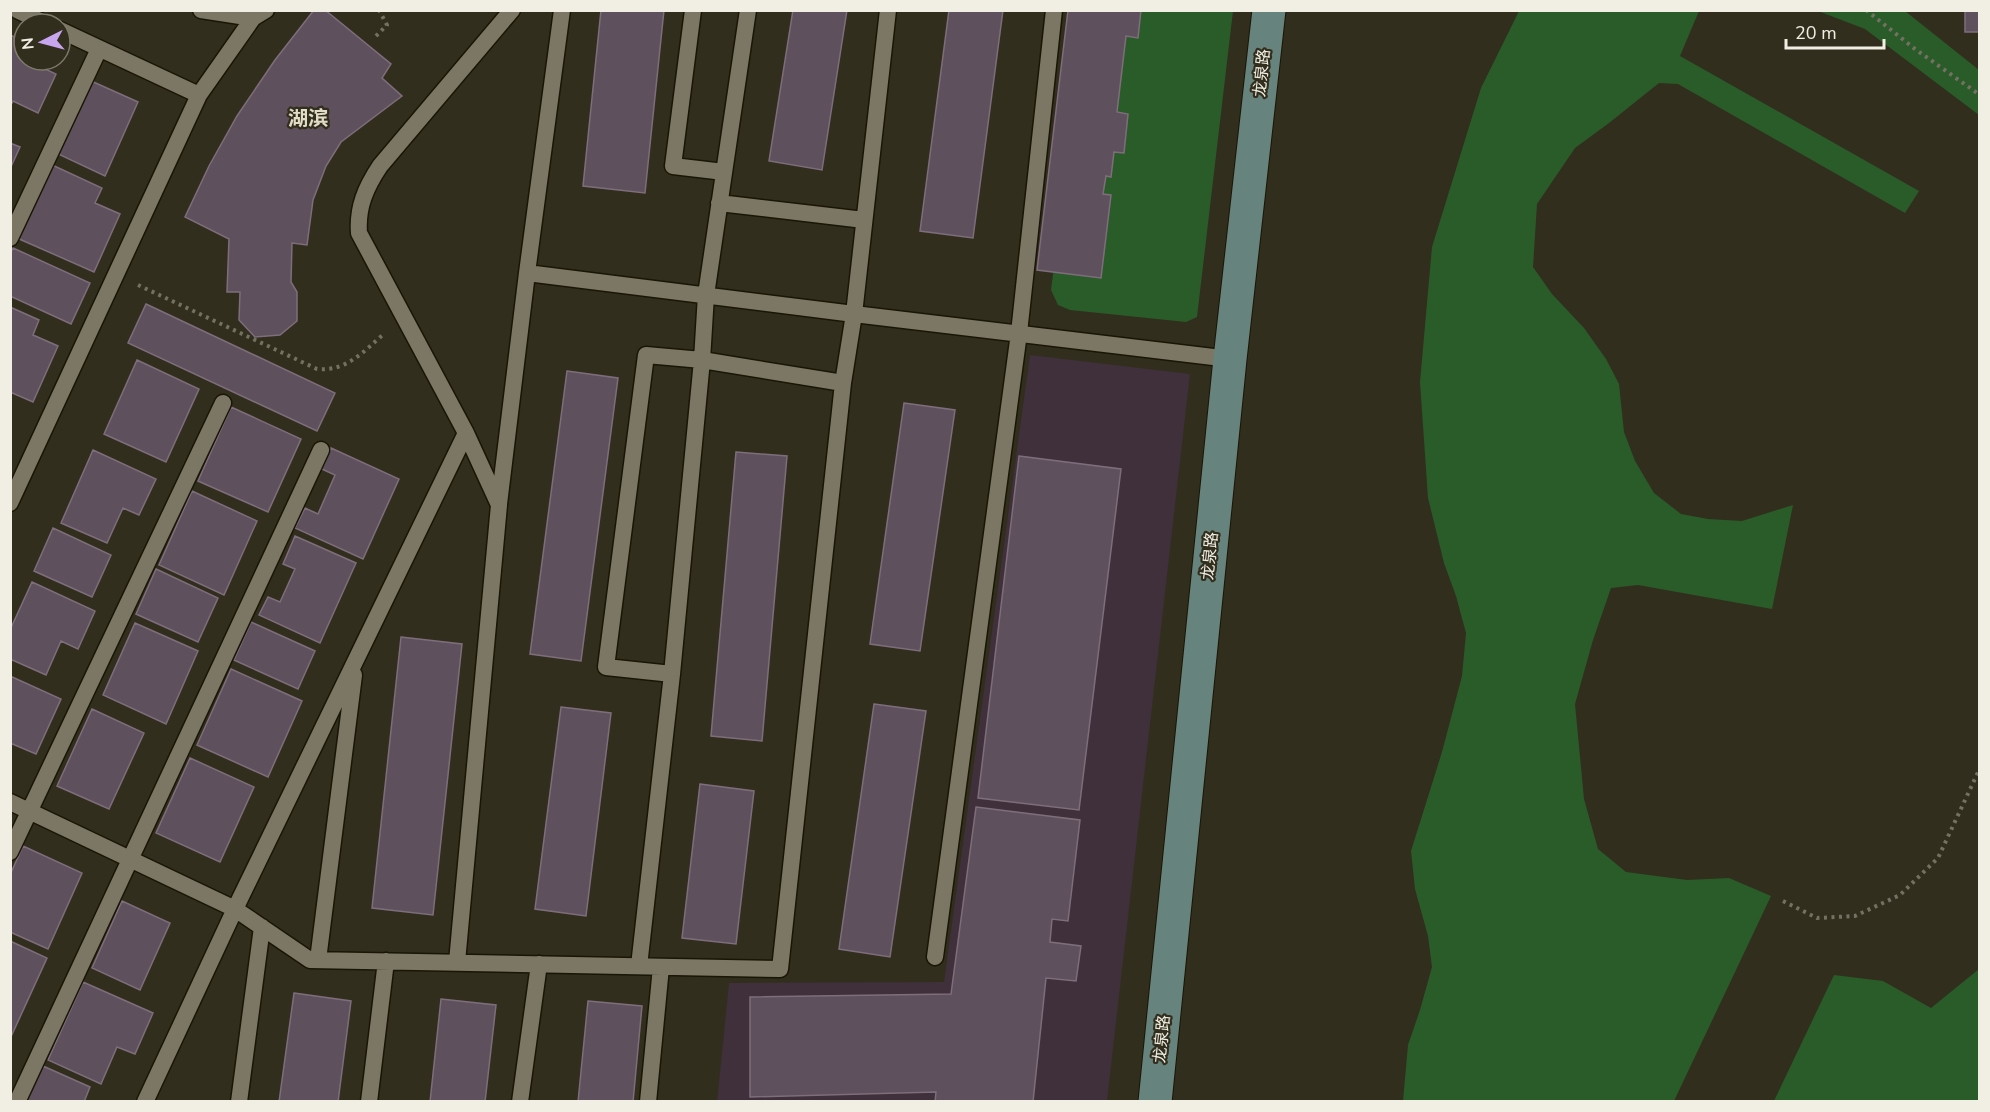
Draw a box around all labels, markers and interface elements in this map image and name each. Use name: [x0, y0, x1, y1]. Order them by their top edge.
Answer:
north arrow: [12, 12, 72, 72]
scale bar: [1786, 12, 1884, 50]
text: 20 m: [1795, 21, 1837, 45]
text: N: [17, 36, 40, 51]
street label: 龙泉路: [1249, 48, 1275, 98]
district label: 湖滨: [288, 105, 328, 132]
street label: 龙泉路: [1197, 531, 1223, 581]
street label: 龙泉路: [1149, 1014, 1175, 1064]

